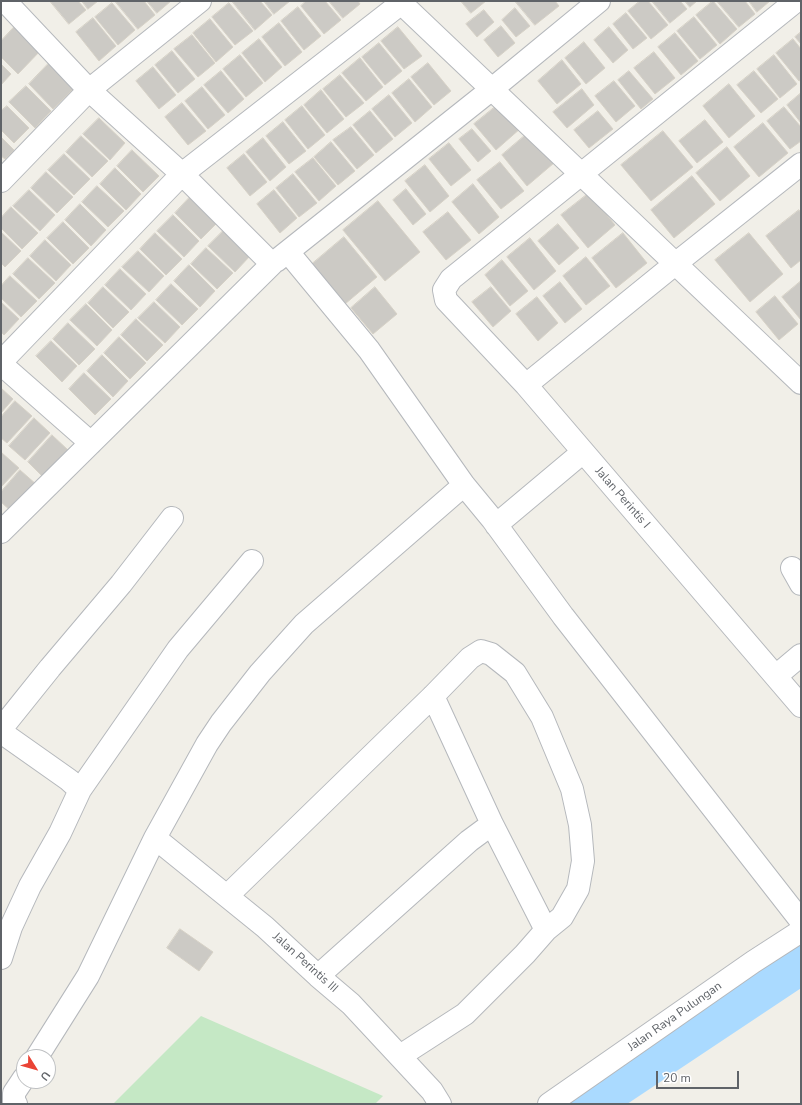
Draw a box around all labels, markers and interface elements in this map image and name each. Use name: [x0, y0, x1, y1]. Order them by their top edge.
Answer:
street label: Jalan Perintis I: [591, 464, 653, 532]
street label: Jalan Perintis III: [269, 930, 341, 996]
street label: Jalan Raya Pulungan: [625, 979, 725, 1055]
north arrow: [16, 1049, 56, 1089]
scale bar: [658, 1063, 741, 1089]
text: U: [37, 1068, 54, 1084]
text: 20 m: [663, 1070, 691, 1086]

